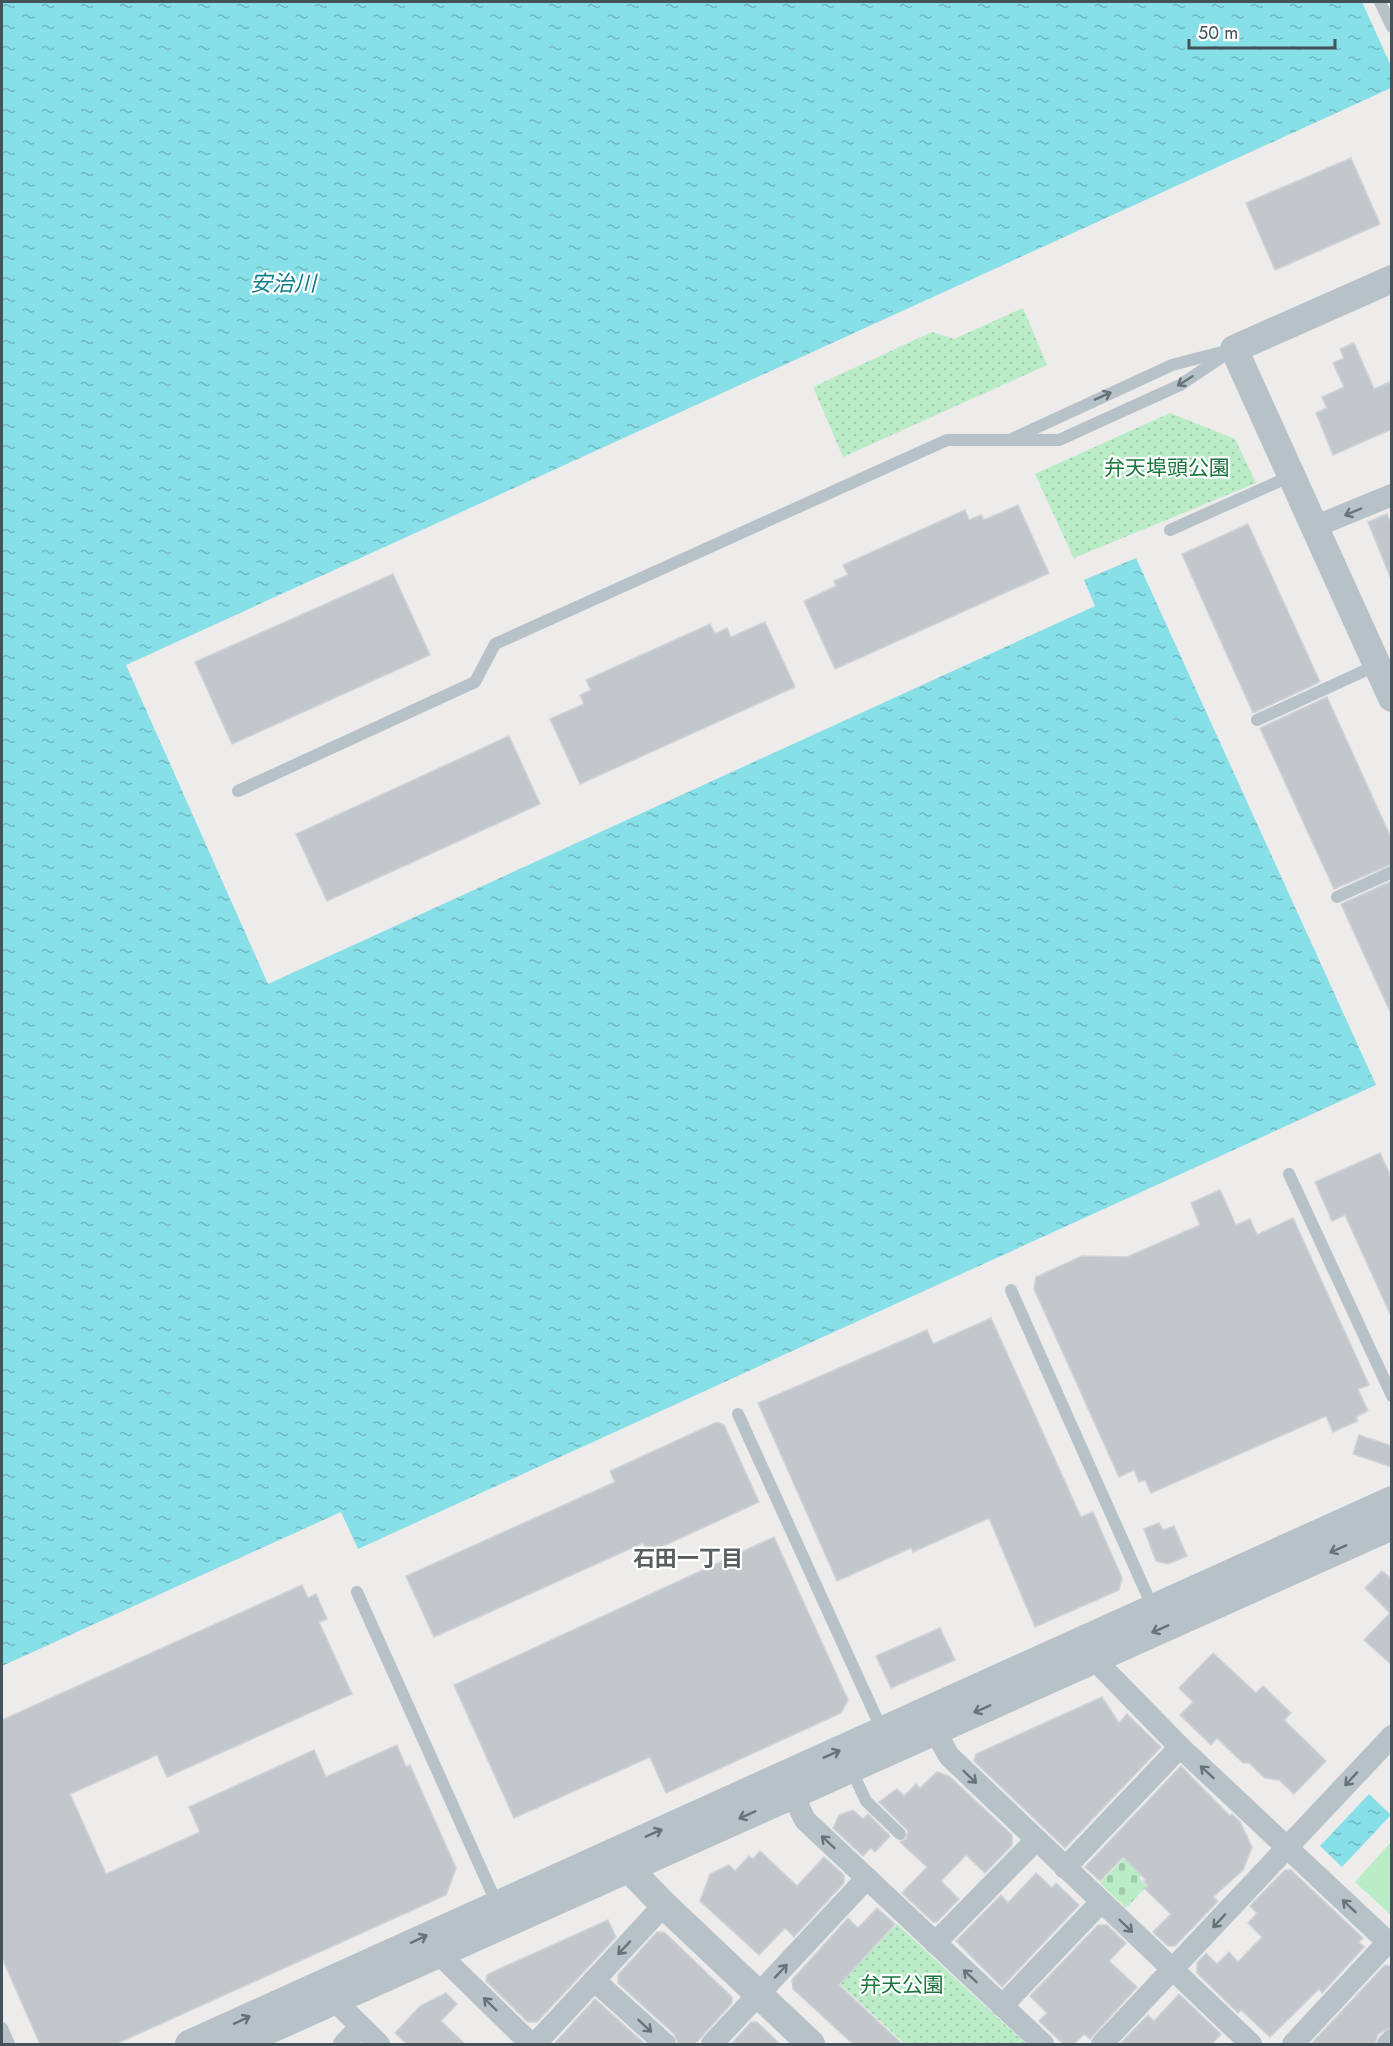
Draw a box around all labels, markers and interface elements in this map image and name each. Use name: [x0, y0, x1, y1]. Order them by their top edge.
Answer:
scale bar: [1189, 12, 1334, 50]
text: 50 m: [1198, 20, 1238, 46]
water label: 安治川: [250, 267, 318, 299]
one-way arrow: [1177, 375, 1194, 387]
one-way arrow: [1094, 390, 1112, 402]
park label: 弁天埠頭公園: [1104, 453, 1230, 483]
one-way arrow: [1345, 507, 1363, 518]
district label: 石田一丁目: [633, 1542, 743, 1574]
one-way arrow: [1330, 1544, 1348, 1556]
one-way arrow: [1152, 1624, 1170, 1636]
one-way arrow: [974, 1704, 992, 1716]
one-way arrow: [823, 1747, 841, 1759]
one-way arrow: [1200, 1765, 1215, 1779]
one-way arrow: [963, 1769, 978, 1784]
one-way arrow: [1344, 1771, 1359, 1786]
one-way arrow: [739, 1810, 757, 1822]
one-way arrow: [645, 1827, 663, 1838]
one-way arrow: [821, 1835, 836, 1849]
one-way arrow: [1341, 1899, 1356, 1913]
one-way arrow: [1212, 1914, 1226, 1929]
one-way arrow: [1118, 1919, 1133, 1933]
one-way arrow: [410, 1933, 428, 1945]
one-way arrow: [617, 1940, 631, 1955]
one-way arrow: [773, 1964, 787, 1979]
one-way arrow: [963, 1969, 978, 1983]
park label: 弁天公園: [860, 1970, 944, 2000]
one-way arrow: [482, 1996, 497, 2011]
one-way arrow: [232, 2014, 250, 2026]
one-way arrow: [637, 2019, 652, 2033]

